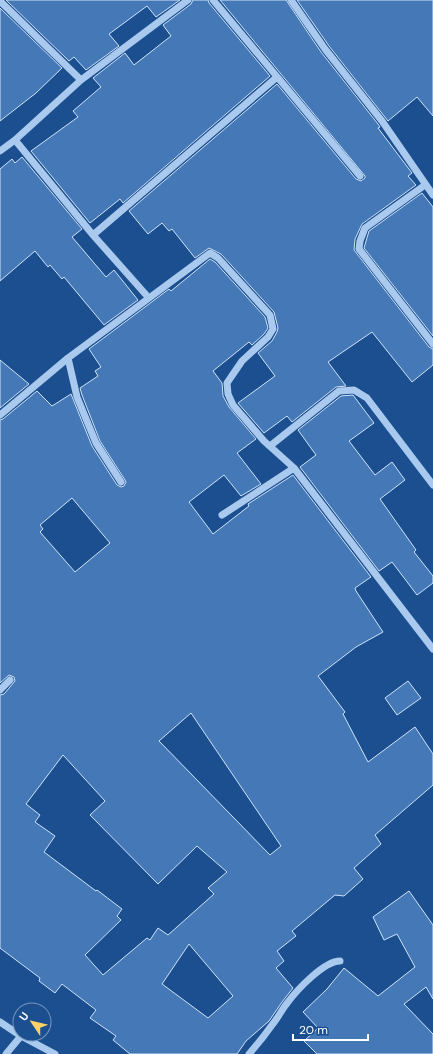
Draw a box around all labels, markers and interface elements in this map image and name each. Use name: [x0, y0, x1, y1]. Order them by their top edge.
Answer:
north arrow: [12, 1002, 52, 1042]
text: U: [16, 1009, 32, 1023]
scale bar: [293, 1016, 368, 1042]
text: 20 m: [299, 1022, 328, 1038]

